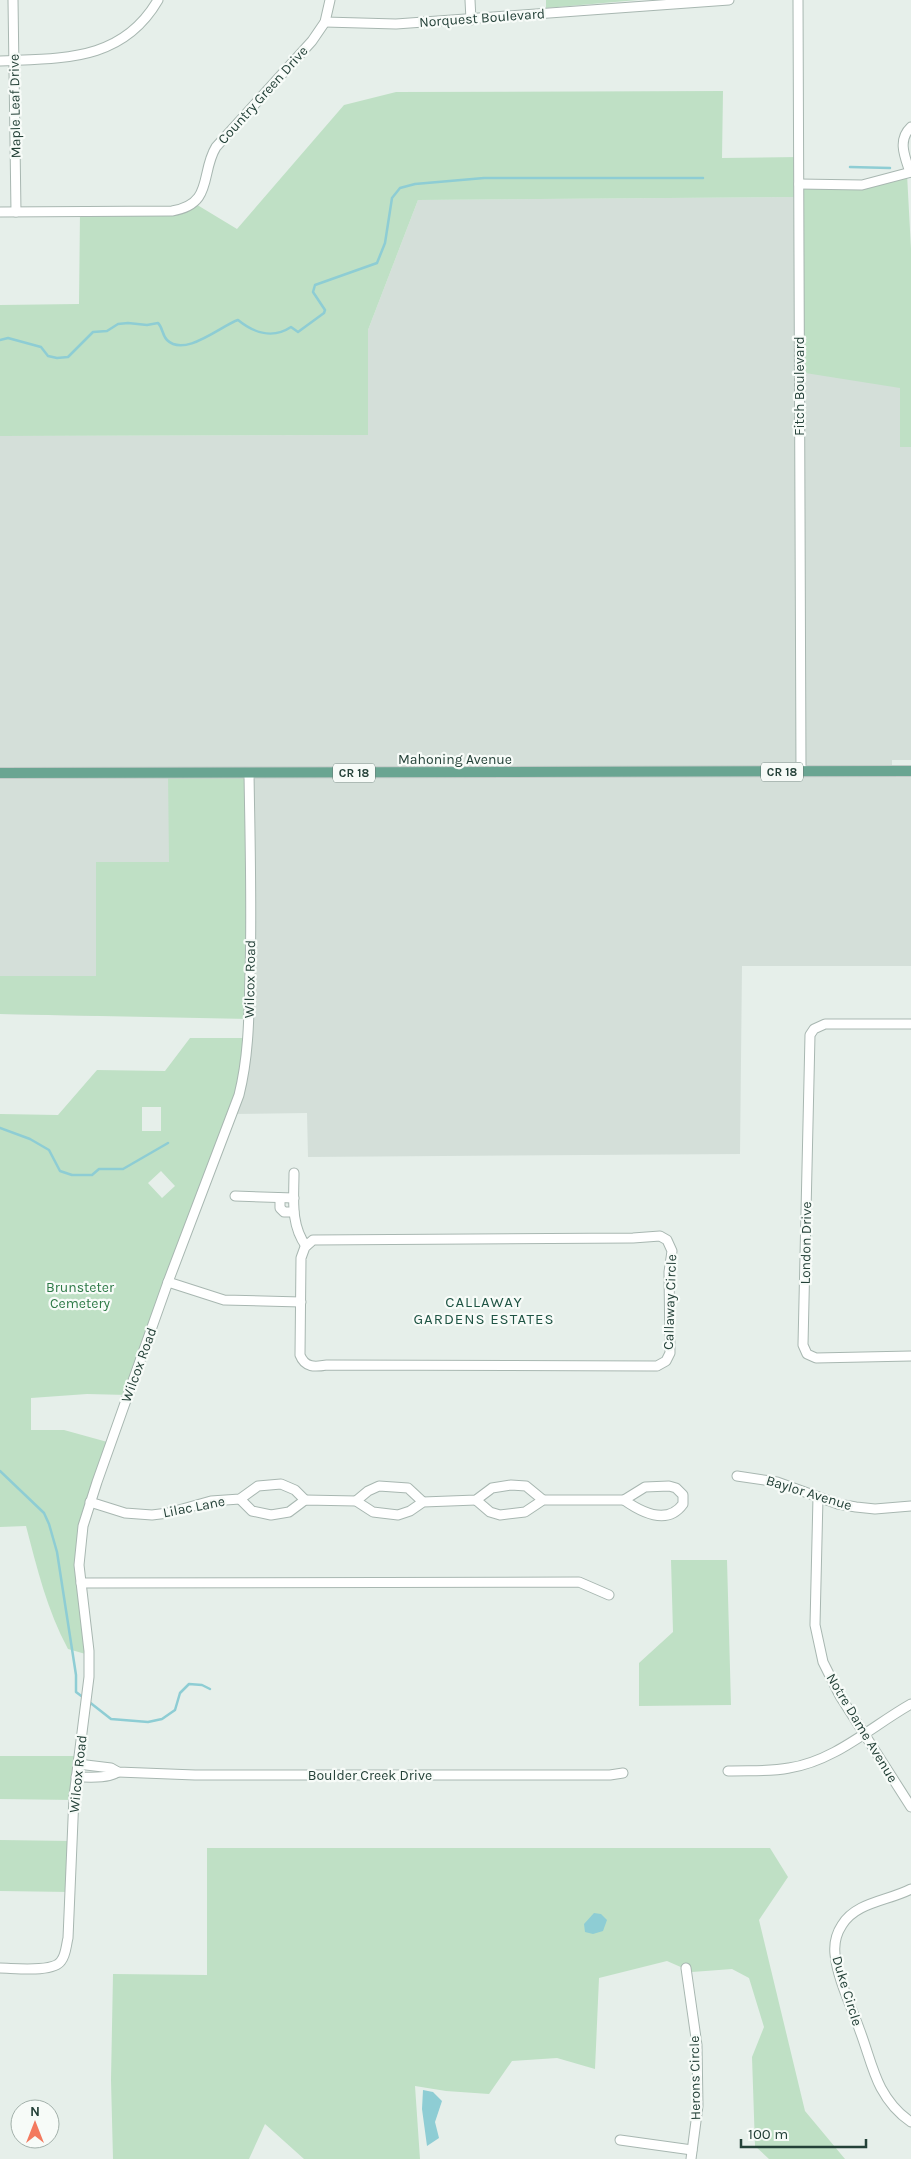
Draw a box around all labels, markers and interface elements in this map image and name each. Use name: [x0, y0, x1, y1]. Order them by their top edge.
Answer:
street label: Norquest Boulevard: [418, 5, 546, 31]
street label: Country Green Drive: [214, 42, 312, 148]
street label: Maple Leaf Drive: [6, 54, 24, 158]
street label: Fitch Boulevard: [791, 336, 808, 436]
street label: Mahoning Avenue: [398, 751, 512, 768]
road number: CR 18: [761, 762, 803, 782]
road number: CR 18: [333, 764, 375, 782]
street label: Wilcox Road: [241, 940, 259, 1018]
street label: London Drive: [797, 1201, 815, 1285]
street label: Callaway Circle: [660, 1254, 680, 1350]
park label: Brunsteter Cemetery: [46, 1279, 115, 1312]
district label: CALLAWAY GARDENS ESTATES: [413, 1293, 555, 1328]
street label: Wilcox Road: [118, 1325, 160, 1405]
street label: Baylor Avenue: [764, 1472, 854, 1514]
street label: Lilac Lane: [162, 1493, 226, 1521]
street label: Notre Dame Avenue: [823, 1670, 901, 1786]
street label: Wilcox Road: [65, 1734, 91, 1814]
street label: Boulder Creek Drive: [308, 1767, 432, 1784]
street label: Duke Circle: [828, 1954, 866, 2028]
street label: Herons Circle: [686, 2036, 704, 2120]
north arrow: [10, 2099, 60, 2149]
text: N: [30, 2103, 40, 2120]
scale bar: [741, 2116, 866, 2148]
text: 100 m: [748, 2125, 788, 2143]

